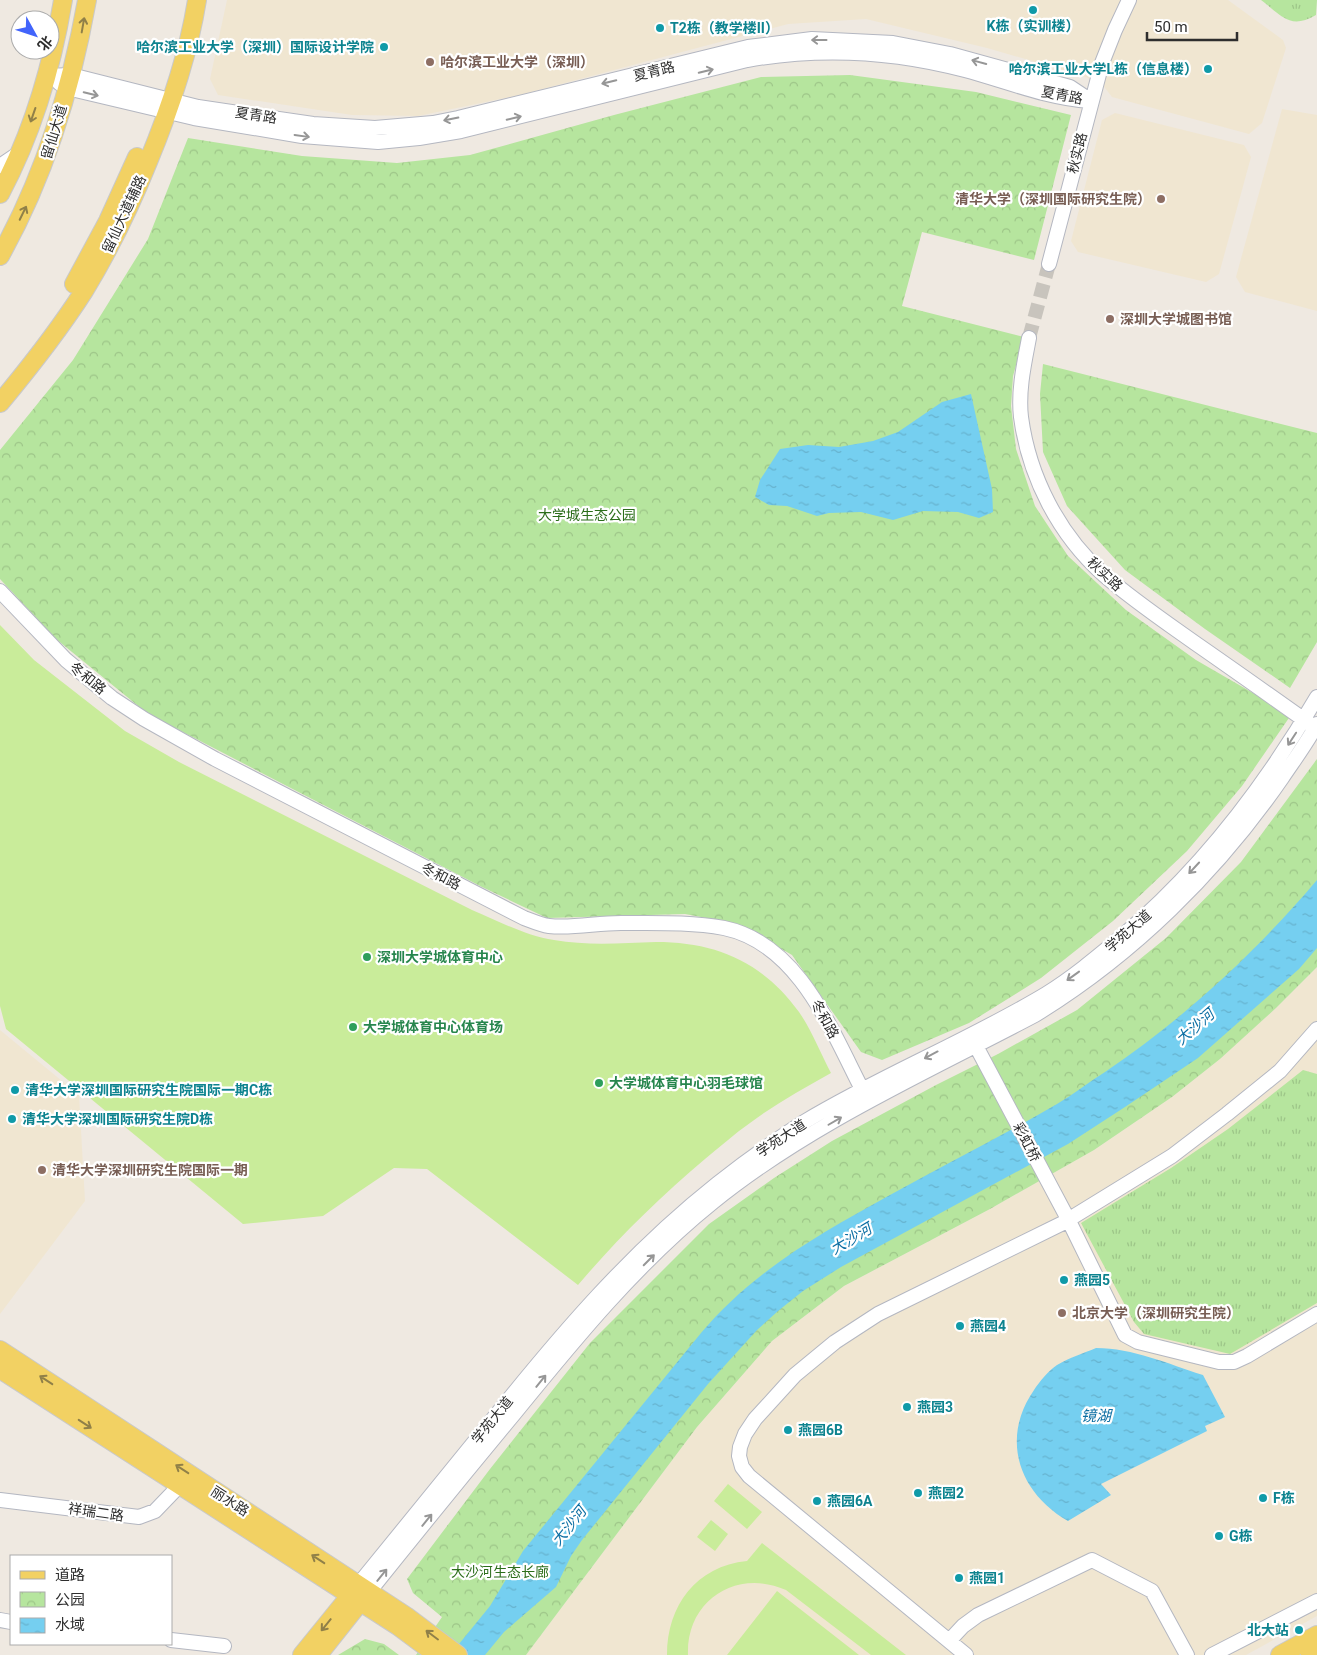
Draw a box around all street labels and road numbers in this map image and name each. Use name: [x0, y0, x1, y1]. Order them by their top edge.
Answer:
street label: 夏青路: [632, 58, 676, 84]
street label: 夏青路: [1040, 83, 1084, 107]
street label: 留仙大道: [38, 103, 70, 161]
street label: 夏青路: [234, 104, 278, 126]
street label: 秋实路: [1064, 131, 1090, 175]
street label: 留仙大道辅路: [99, 173, 149, 255]
street label: 秋实路: [1084, 554, 1126, 594]
street label: 冬和路: [67, 659, 109, 697]
street label: 冬和路: [419, 859, 463, 893]
street label: 学苑大道: [1102, 907, 1154, 955]
street label: 冬和路: [808, 997, 842, 1041]
street label: 学苑大道: [753, 1116, 809, 1160]
street label: 彩虹桥: [1010, 1120, 1044, 1164]
street label: 学苑大道: [468, 1393, 516, 1447]
street label: 丽水路: [208, 1483, 252, 1519]
street label: 祥瑞二路: [67, 1500, 125, 1524]

